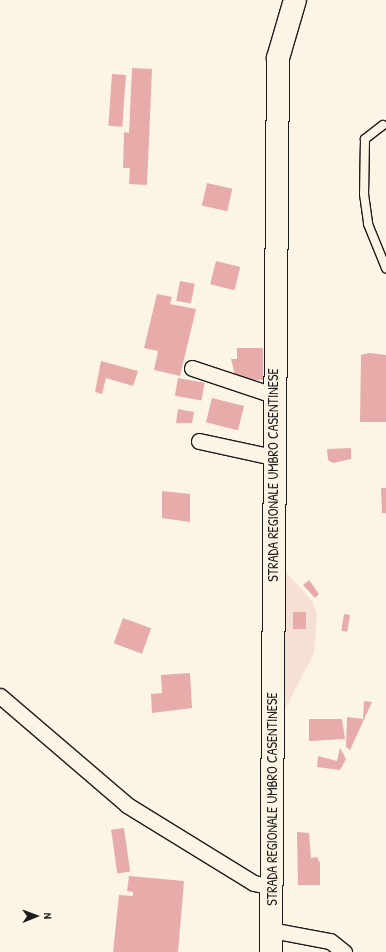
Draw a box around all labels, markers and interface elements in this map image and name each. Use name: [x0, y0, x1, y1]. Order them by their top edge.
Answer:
street label: STRADA REGIONALE UMBRO CASENTINESE: [265, 368, 281, 582]
street label: STRADA REGIONALE UMBRO CASENTINESE: [264, 692, 280, 906]
north arrow: [16, 896, 56, 936]
text: N: [41, 913, 55, 919]

